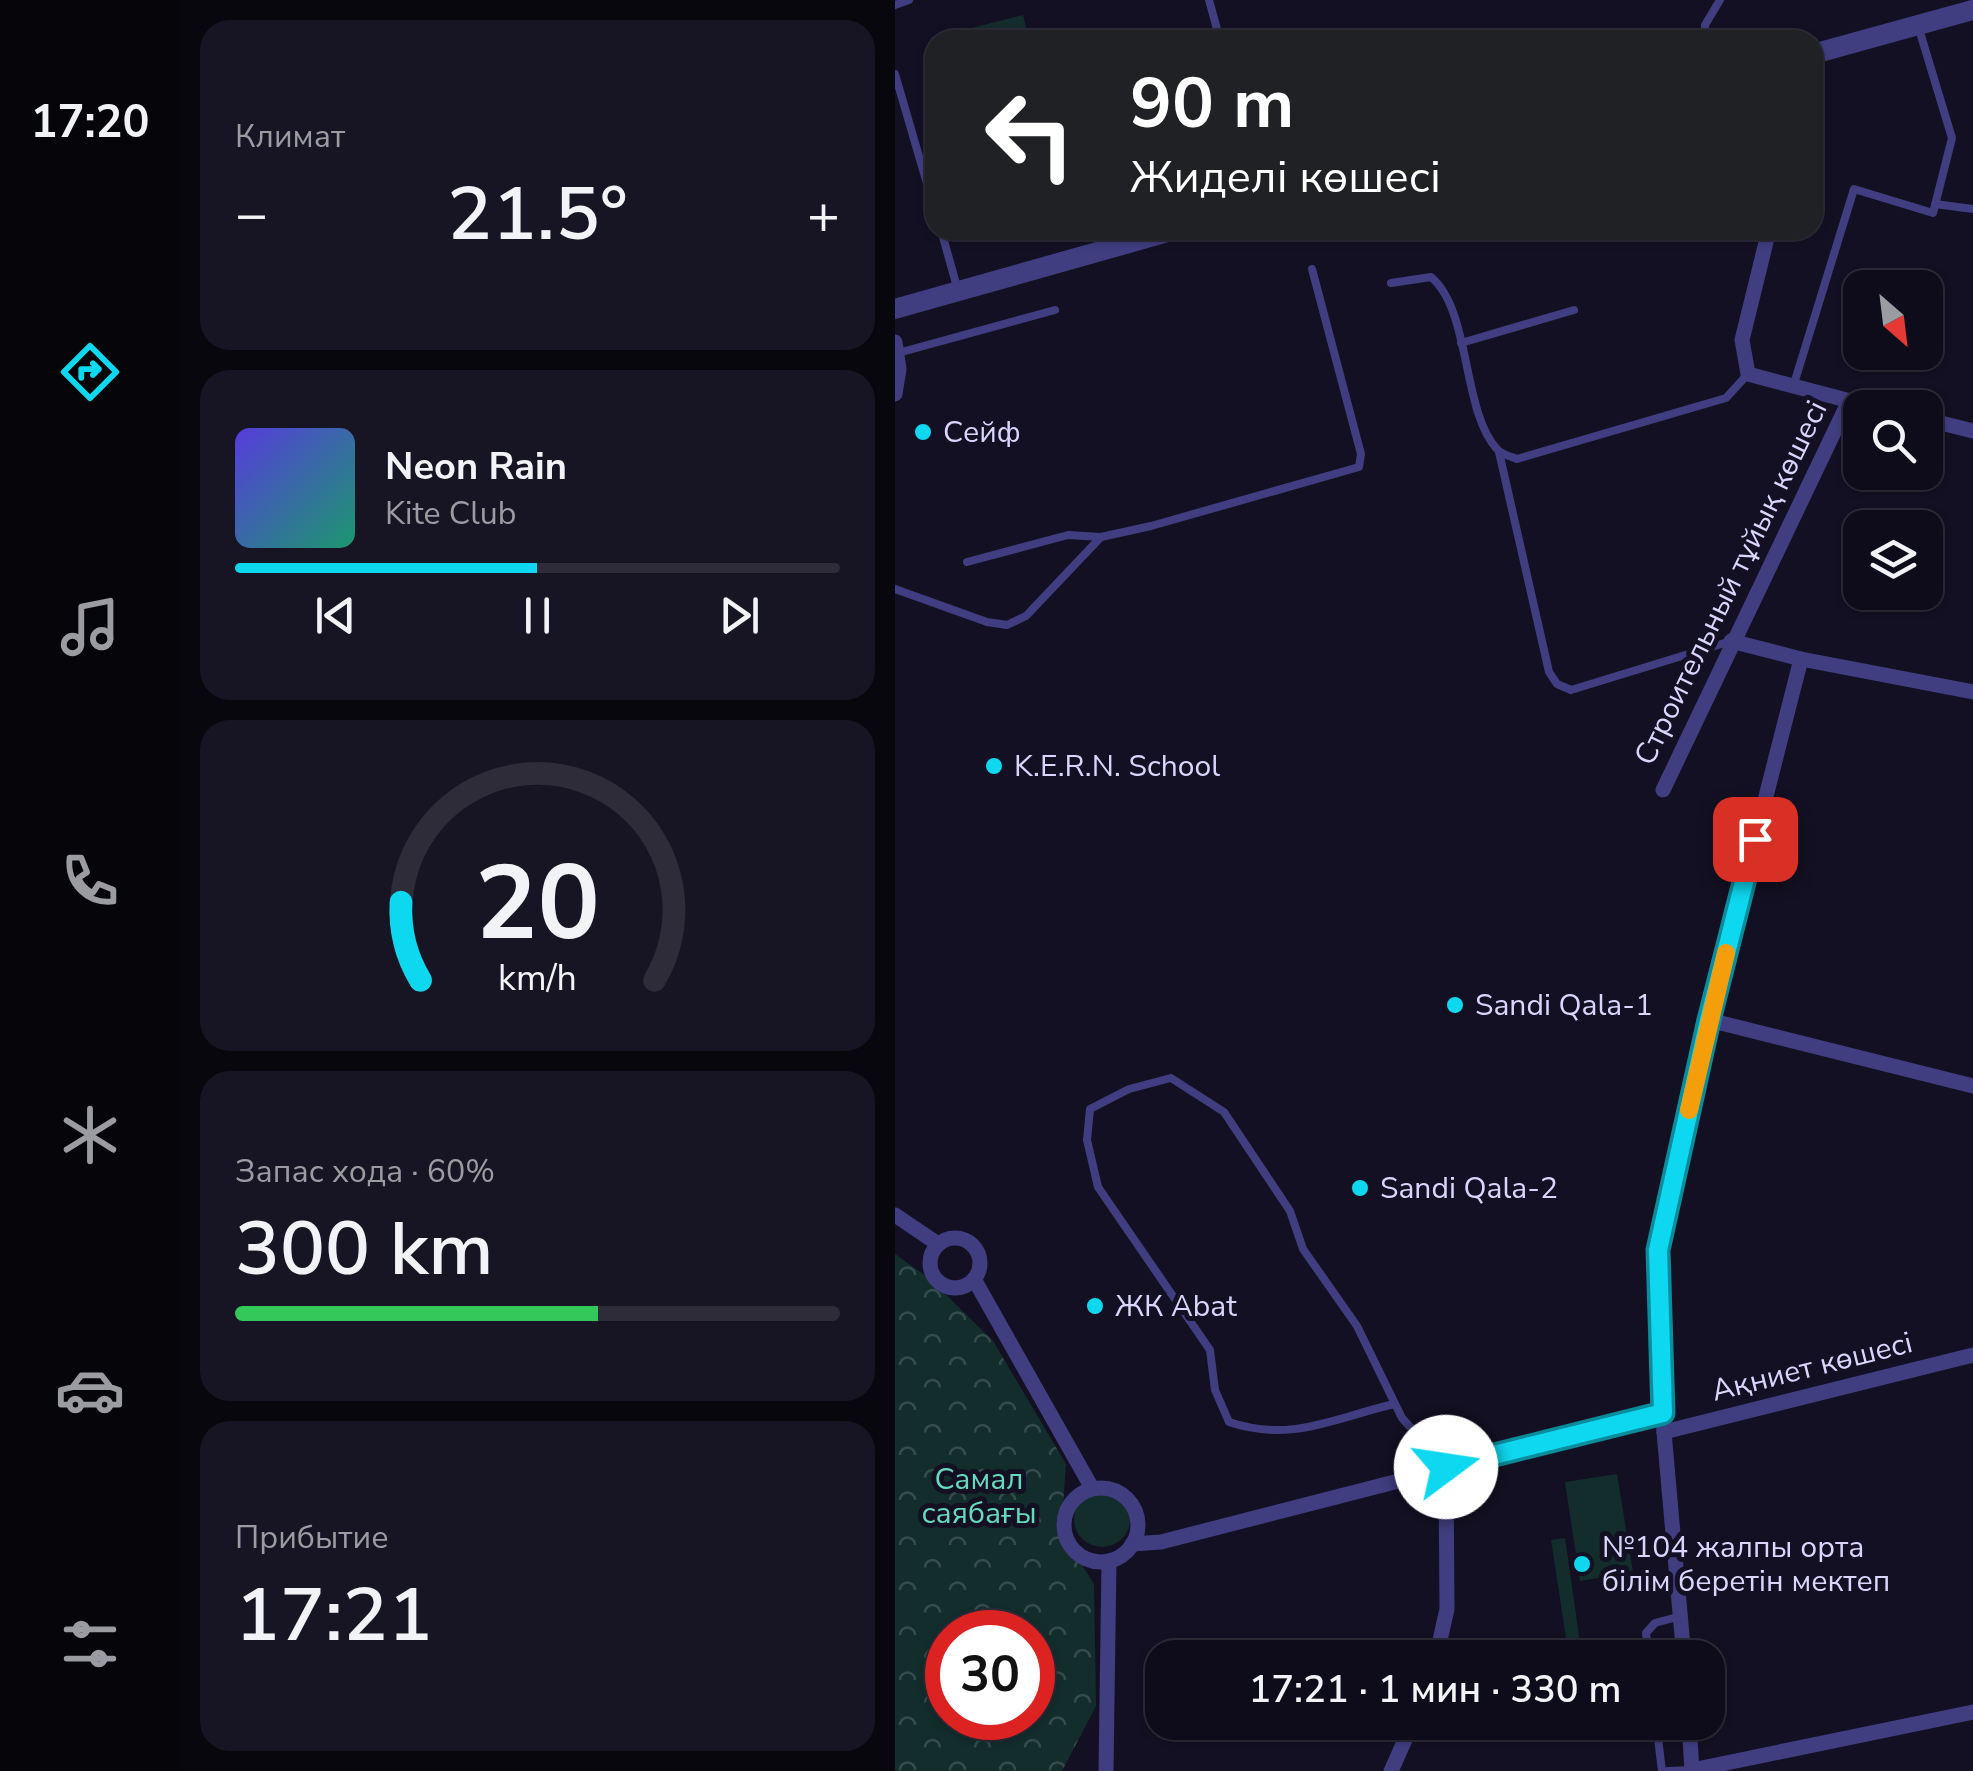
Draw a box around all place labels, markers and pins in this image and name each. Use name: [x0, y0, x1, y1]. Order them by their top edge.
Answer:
place label: Сейф: [943, 412, 1021, 453]
marker: Сейф: [912, 421, 934, 443]
place label: K.E.R.N. School: [1014, 746, 1220, 787]
marker: K.E.R.N. School: [983, 755, 1005, 777]
pin: [1713, 797, 1798, 882]
place label: Sandi Qala-1: [1475, 985, 1653, 1026]
marker: Sandi Qala-1: [1444, 994, 1466, 1016]
place label: Sandi Qala-2: [1380, 1168, 1558, 1209]
marker: Sandi Qala-2: [1349, 1177, 1371, 1199]
place label: ЖК Abat: [1115, 1286, 1237, 1327]
marker: ЖК Abat: [1084, 1295, 1106, 1317]
place label: №104 жалпы орта білім беретін мектеп: [1602, 1527, 1890, 1602]
marker: №104 жалпы орта білім беретін мектеп: [1571, 1553, 1593, 1575]

